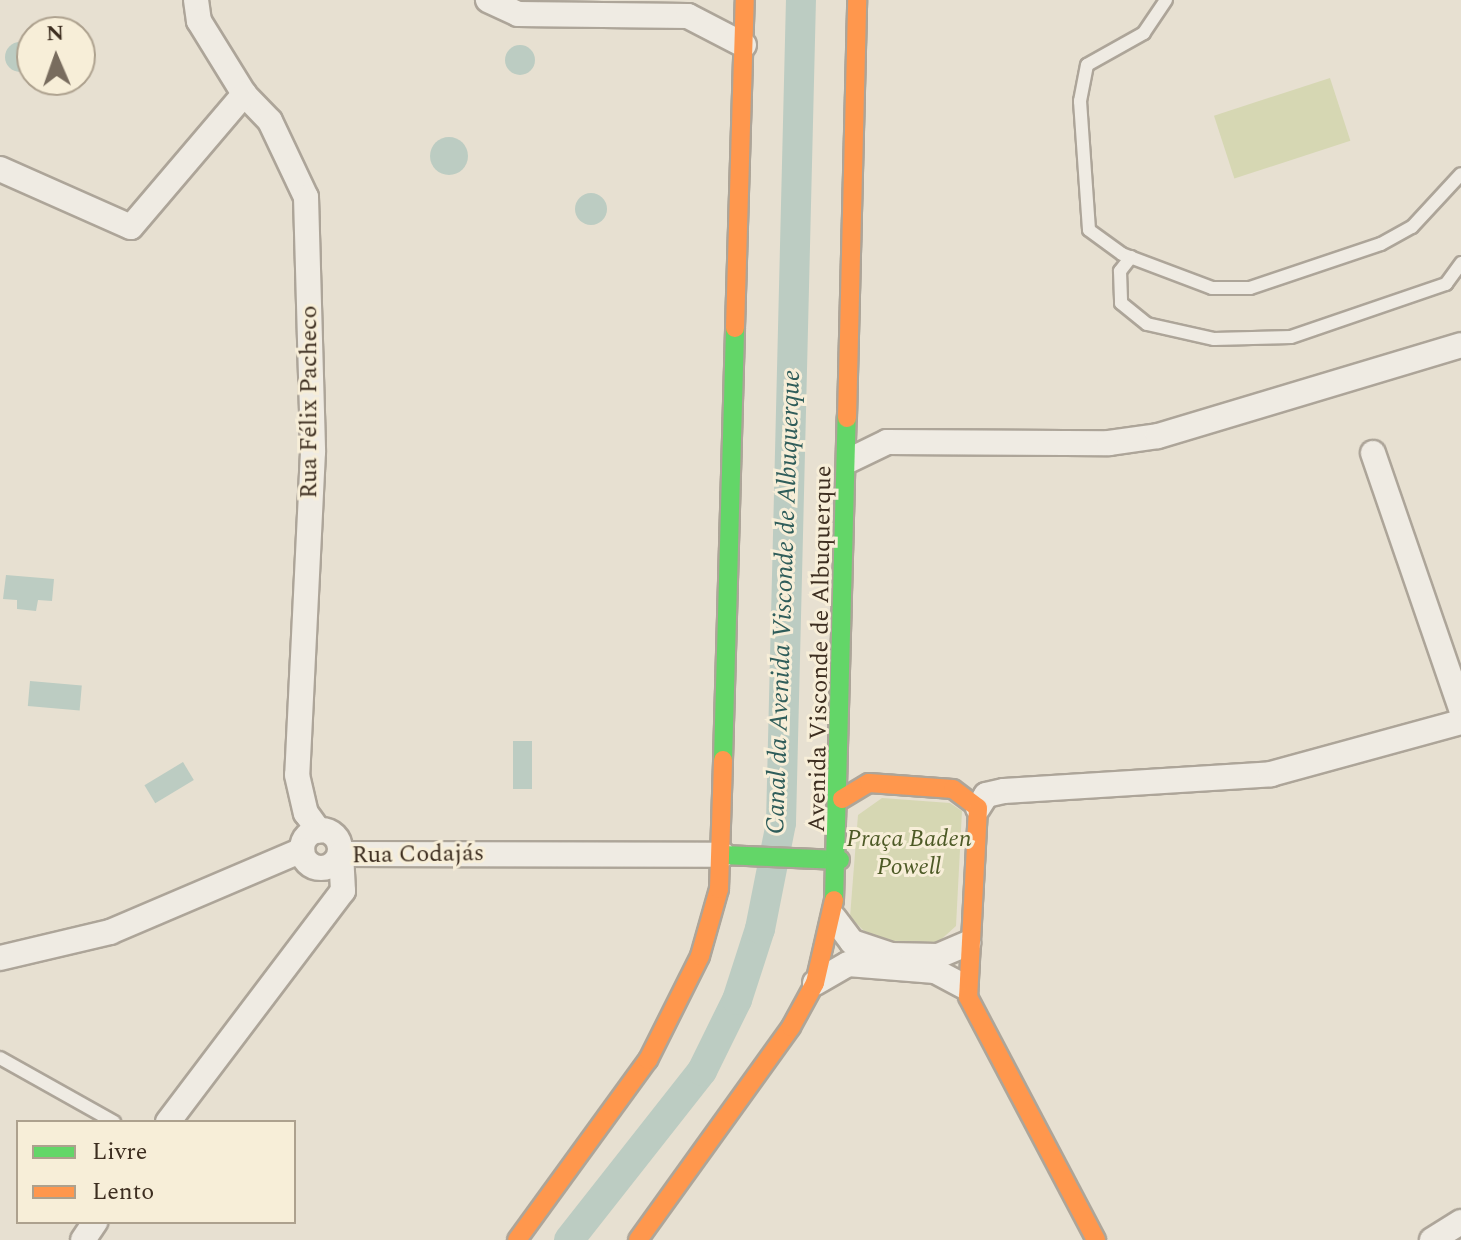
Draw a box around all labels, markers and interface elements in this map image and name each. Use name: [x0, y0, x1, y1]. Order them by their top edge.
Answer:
north arrow: [16, 16, 96, 96]
text: N: [46, 17, 65, 50]
street label: Rua Félix Pacheco: [296, 305, 324, 499]
water label: Canal da Avenida Visconde de Albuquerque: [760, 369, 808, 835]
street label: Avenida Visconde de Albuquerque: [803, 465, 839, 833]
park label: Praça Baden Powell: [846, 826, 972, 882]
street label: Rua Codajás: [352, 839, 484, 871]
legend: [16, 1120, 296, 1224]
text: Livre: [92, 1134, 147, 1170]
text: Lento: [92, 1174, 154, 1210]

